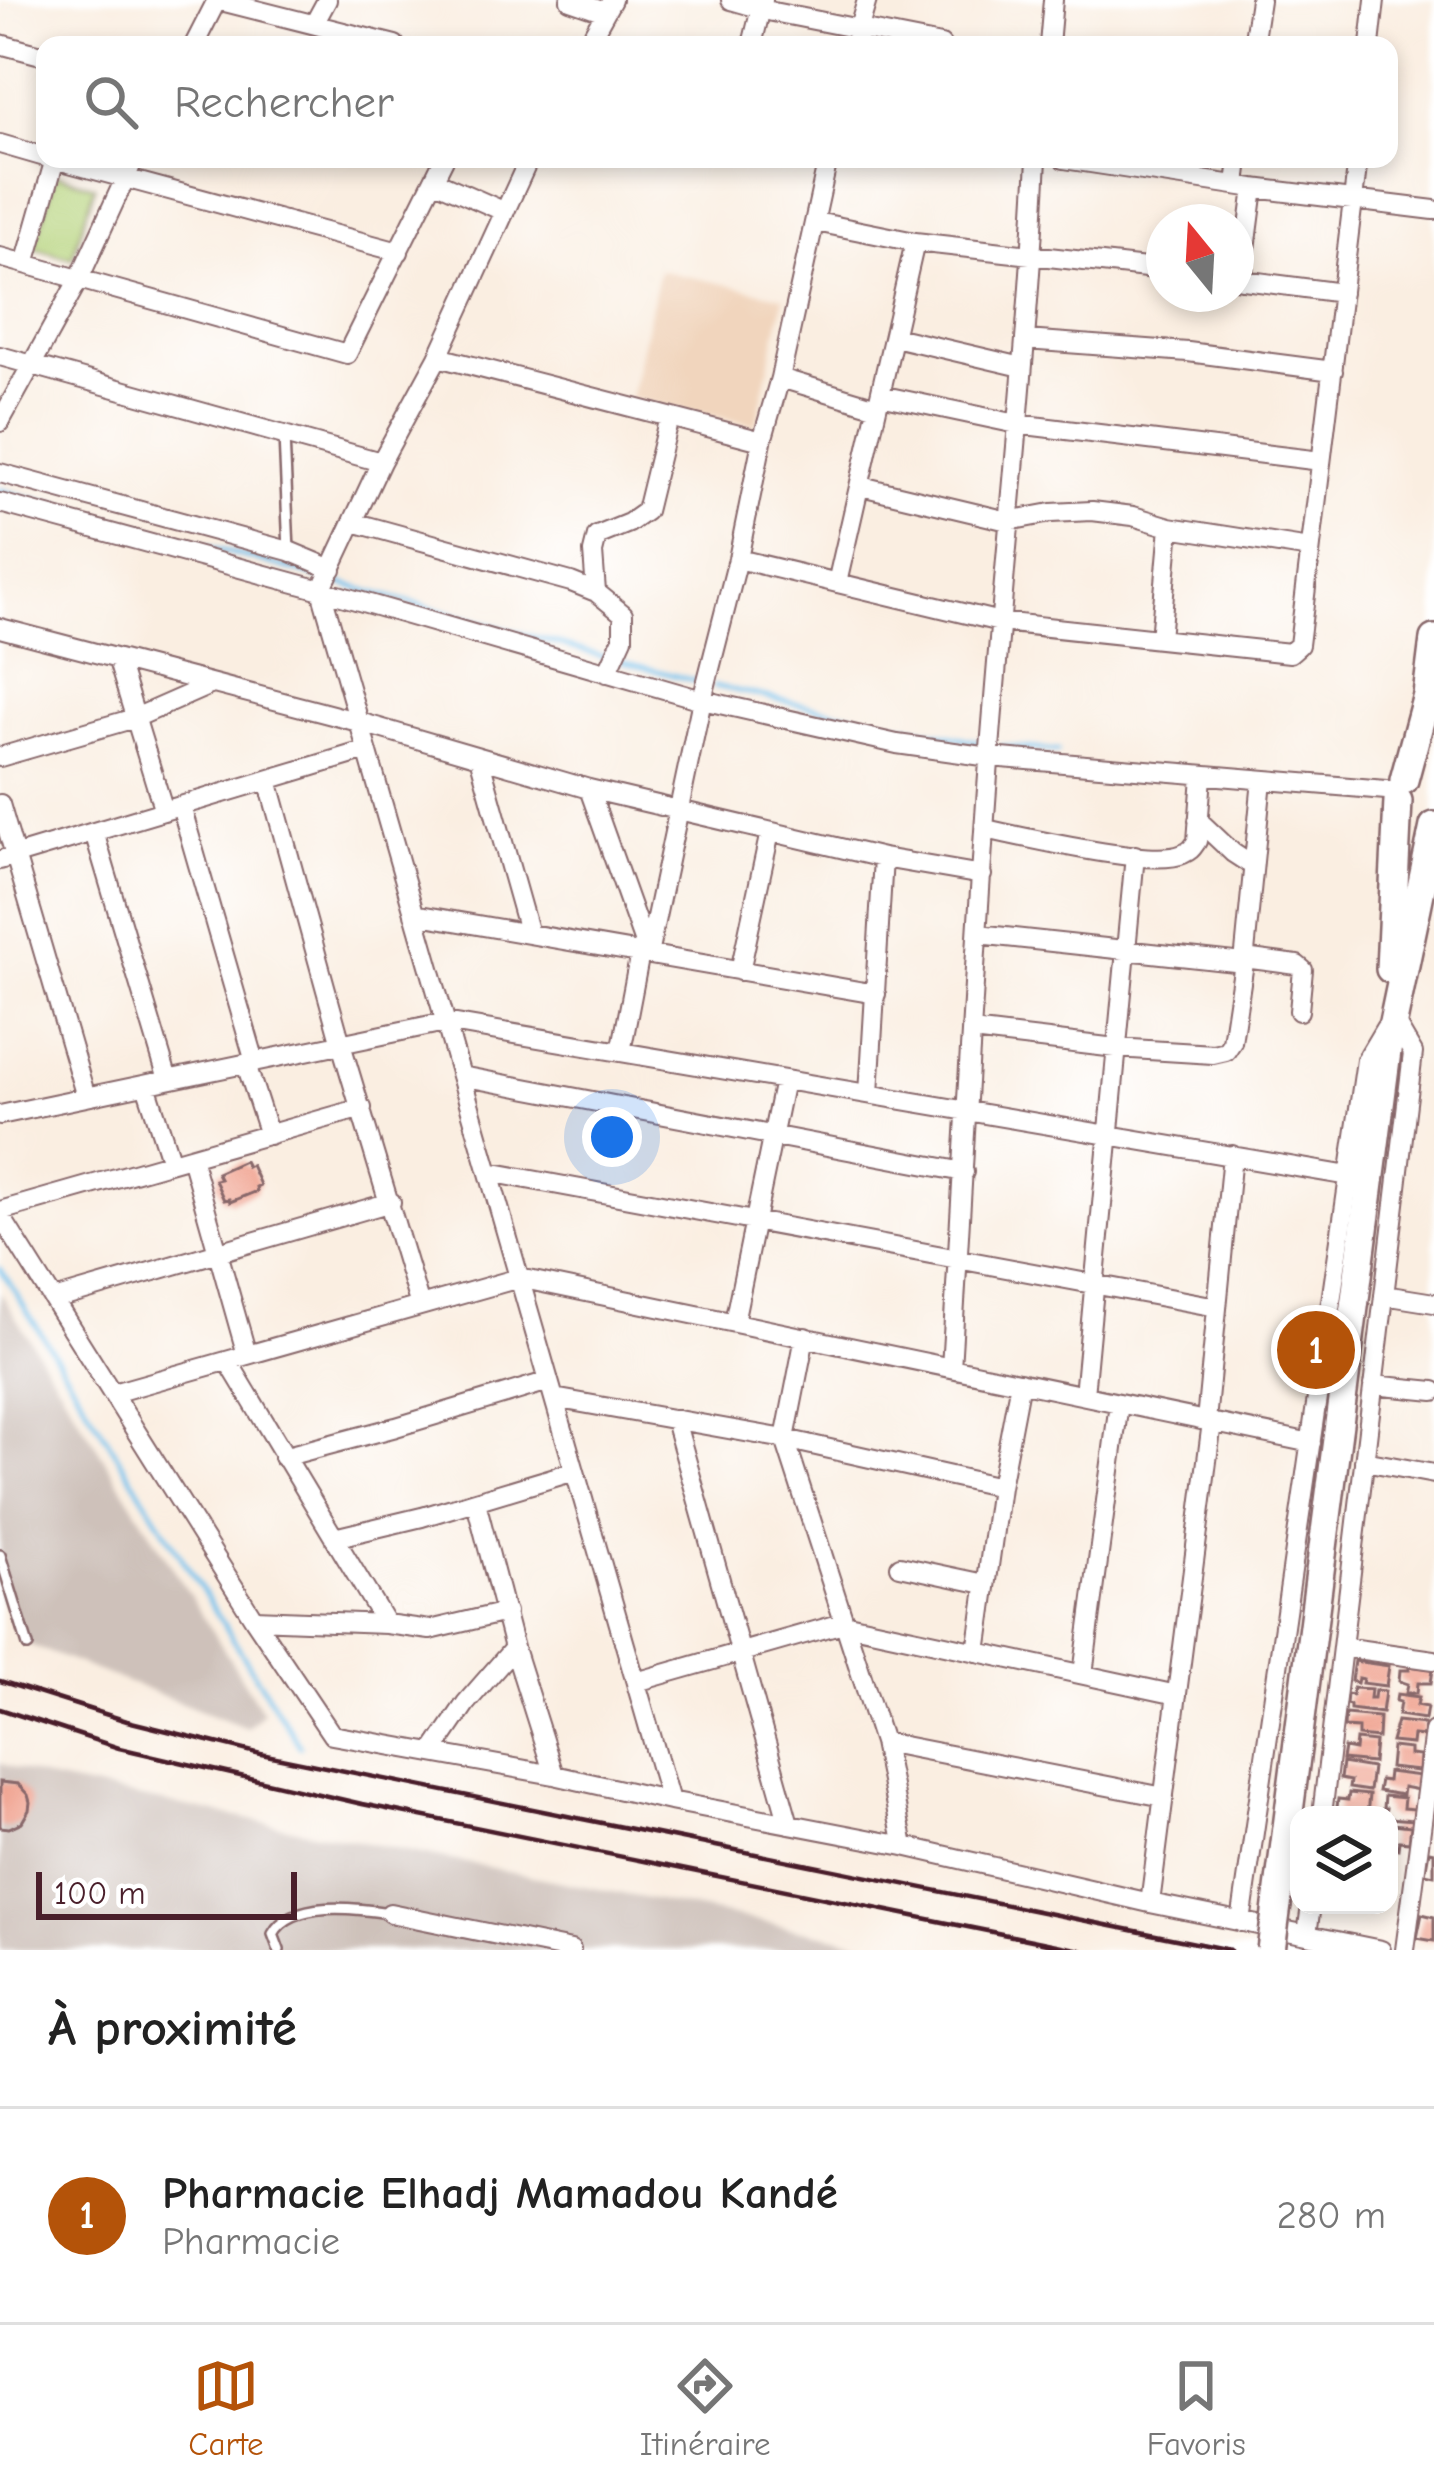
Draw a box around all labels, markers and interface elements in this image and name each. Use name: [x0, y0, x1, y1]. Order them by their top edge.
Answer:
search box: [36, 36, 1398, 168]
icon: search: [78, 69, 144, 135]
text: Rechercher: [174, 76, 394, 128]
north arrow: [1146, 204, 1254, 312]
your location: [582, 1107, 642, 1167]
pin: 1: [1277, 1305, 1355, 1395]
map controls: [1290, 1806, 1398, 1914]
button: layers: [1290, 1806, 1398, 1914]
scale bar: [36, 1866, 297, 1919]
text: 100 m: [54, 1874, 146, 1912]
text: À proximité: [48, 1999, 297, 2058]
text: Pharmacie Elhadj Mamadou Kandé: [162, 2167, 838, 2219]
text: 1: [79, 2193, 95, 2238]
text: 280 m: [1276, 2193, 1386, 2238]
text: Pharmacie: [162, 2219, 340, 2264]
tab: Carte: [188, 2353, 264, 2463]
tab: Itinéraire: [640, 2353, 770, 2463]
tab: Favoris: [1147, 2353, 1246, 2463]

